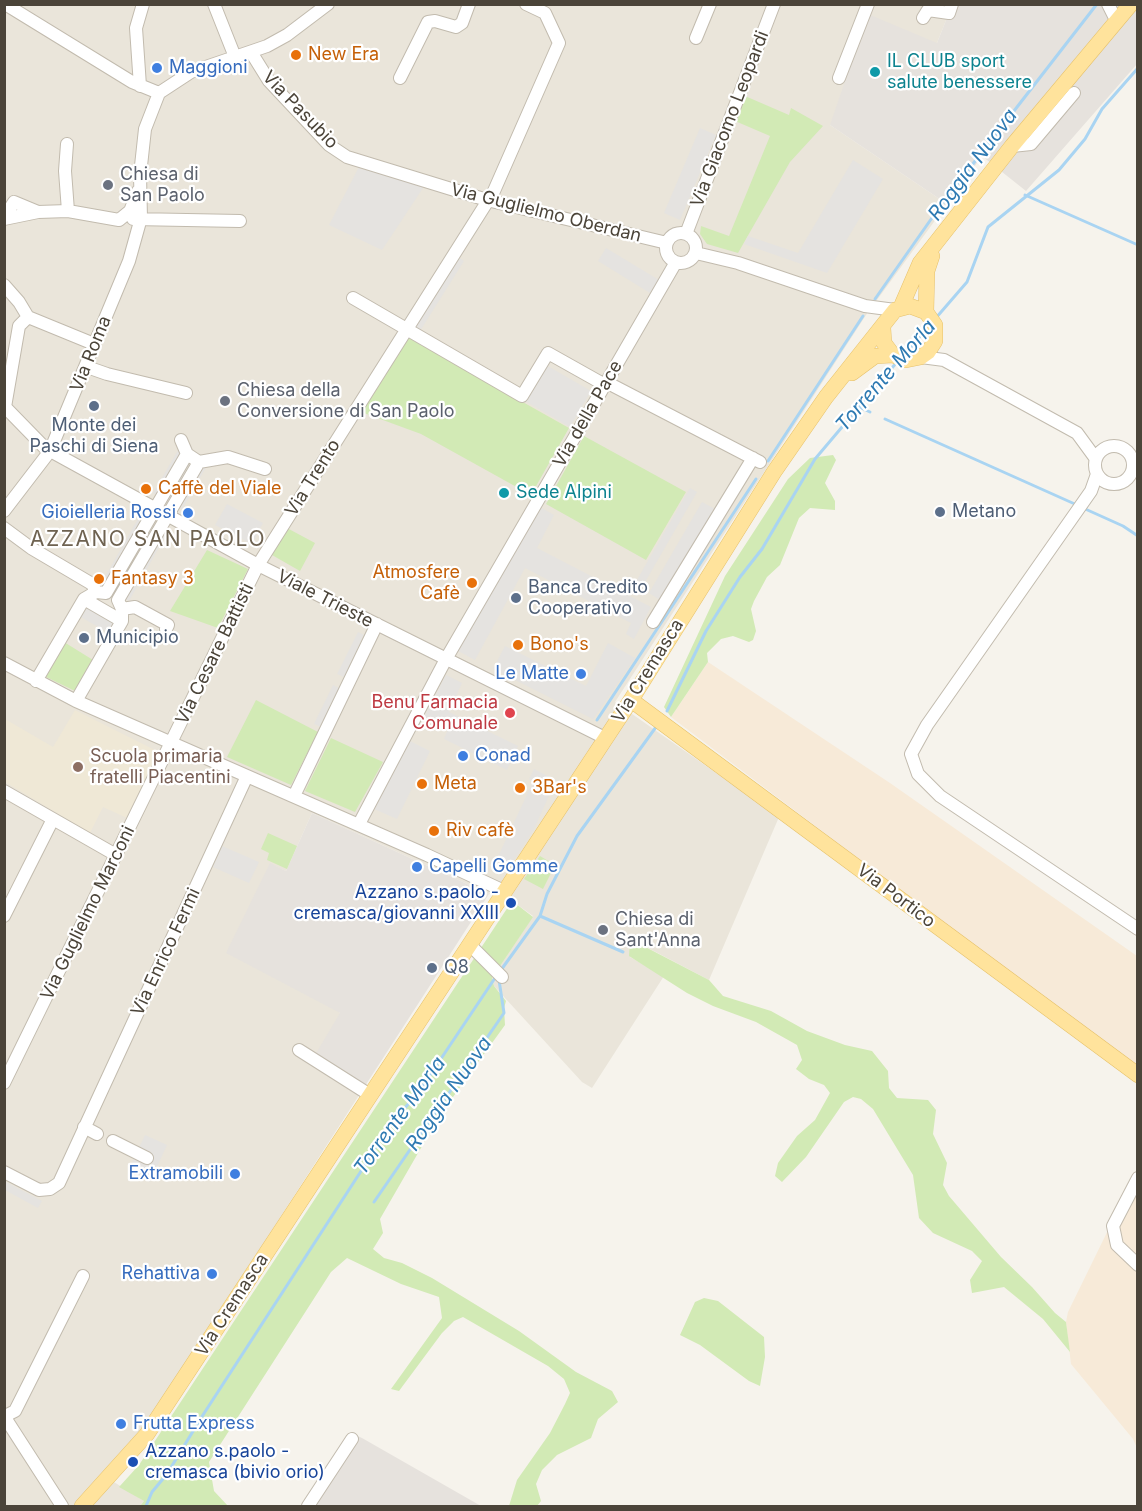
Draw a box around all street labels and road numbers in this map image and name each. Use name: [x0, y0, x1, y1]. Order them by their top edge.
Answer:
street label: Via Giacomo Leopardi: [686, 28, 774, 210]
street label: Via Pasubio: [258, 67, 342, 153]
street label: Via Guglielmo Oberdan: [448, 179, 644, 247]
street label: Via Roma: [66, 313, 116, 395]
street label: Via della Pace: [549, 357, 627, 471]
street label: Via Trento: [281, 436, 345, 520]
street label: Viale Trieste: [273, 566, 377, 632]
street label: Via Cesare Battisti: [171, 580, 259, 728]
street label: Via Cremasca: [608, 615, 688, 727]
street label: Via Guglielmo Marconi: [36, 822, 140, 1004]
street label: Via Portico: [853, 860, 939, 932]
street label: Via Enrico Fermi: [127, 885, 205, 1019]
street label: Via Cremasca: [191, 1250, 273, 1360]

